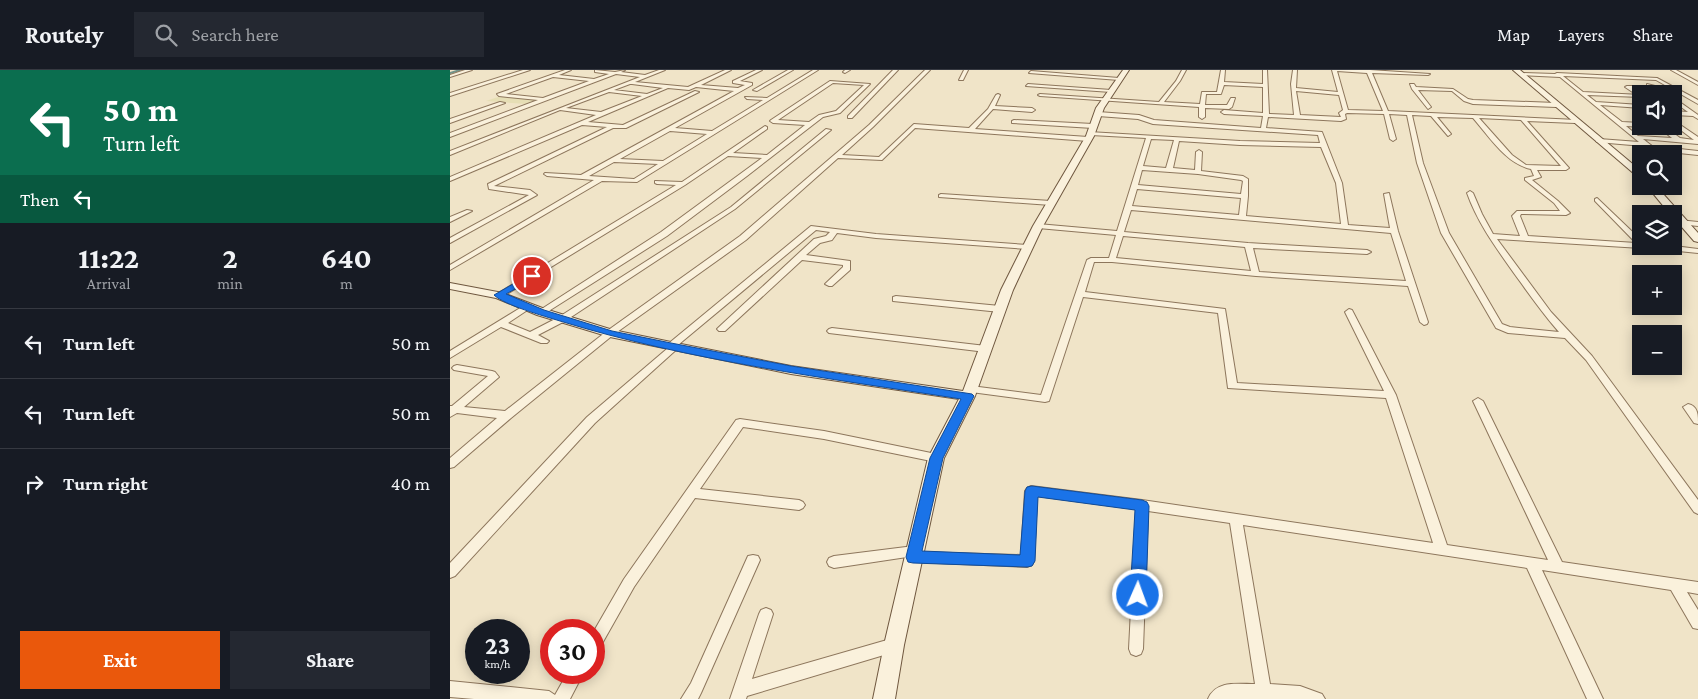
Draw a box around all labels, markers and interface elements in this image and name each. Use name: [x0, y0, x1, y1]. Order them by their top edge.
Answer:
search box: [134, 12, 484, 57]
text: Routely: [25, 21, 104, 48]
icon: search: [152, 21, 180, 49]
text: Search here: [192, 24, 279, 45]
text: Map: [1497, 25, 1530, 45]
text: Layers: [1558, 25, 1605, 45]
text: Share: [1633, 25, 1673, 45]
map controls: [1632, 85, 1682, 375]
button: sound: [1632, 85, 1682, 135]
icon: left: [20, 90, 85, 155]
text: 50 m: [103, 90, 178, 129]
text: Turn left: [103, 131, 180, 156]
button: search: [1632, 145, 1682, 195]
icon: left: [69, 185, 97, 213]
text: Then: [20, 189, 59, 210]
button: layers: [1632, 205, 1682, 255]
text: 11:22: [78, 241, 139, 274]
text: 2: [222, 241, 238, 274]
text: 640: [321, 241, 372, 274]
pin: [511, 255, 553, 297]
icon: arrive: [518, 262, 546, 290]
button: +: [1632, 265, 1682, 315]
text: Arrival: [87, 275, 130, 292]
text: min: [217, 275, 243, 292]
text: m: [340, 275, 353, 292]
button: −: [1632, 325, 1682, 375]
icon: left: [20, 330, 48, 358]
text: Turn left: [63, 333, 135, 354]
text: 50 m: [391, 333, 430, 354]
icon: left: [20, 400, 48, 428]
text: Turn left: [63, 403, 135, 424]
text: 50 m: [391, 403, 430, 424]
icon: right: [20, 470, 48, 498]
text: Turn right: [63, 473, 148, 494]
text: 40 m: [391, 473, 430, 494]
position arrow: [1111, 568, 1163, 620]
speed limit sign: 30: [540, 619, 605, 684]
button: Exit: [20, 631, 220, 689]
button: Share: [230, 631, 430, 689]
text: 23: [485, 632, 510, 659]
text: km/h: [485, 657, 510, 671]

